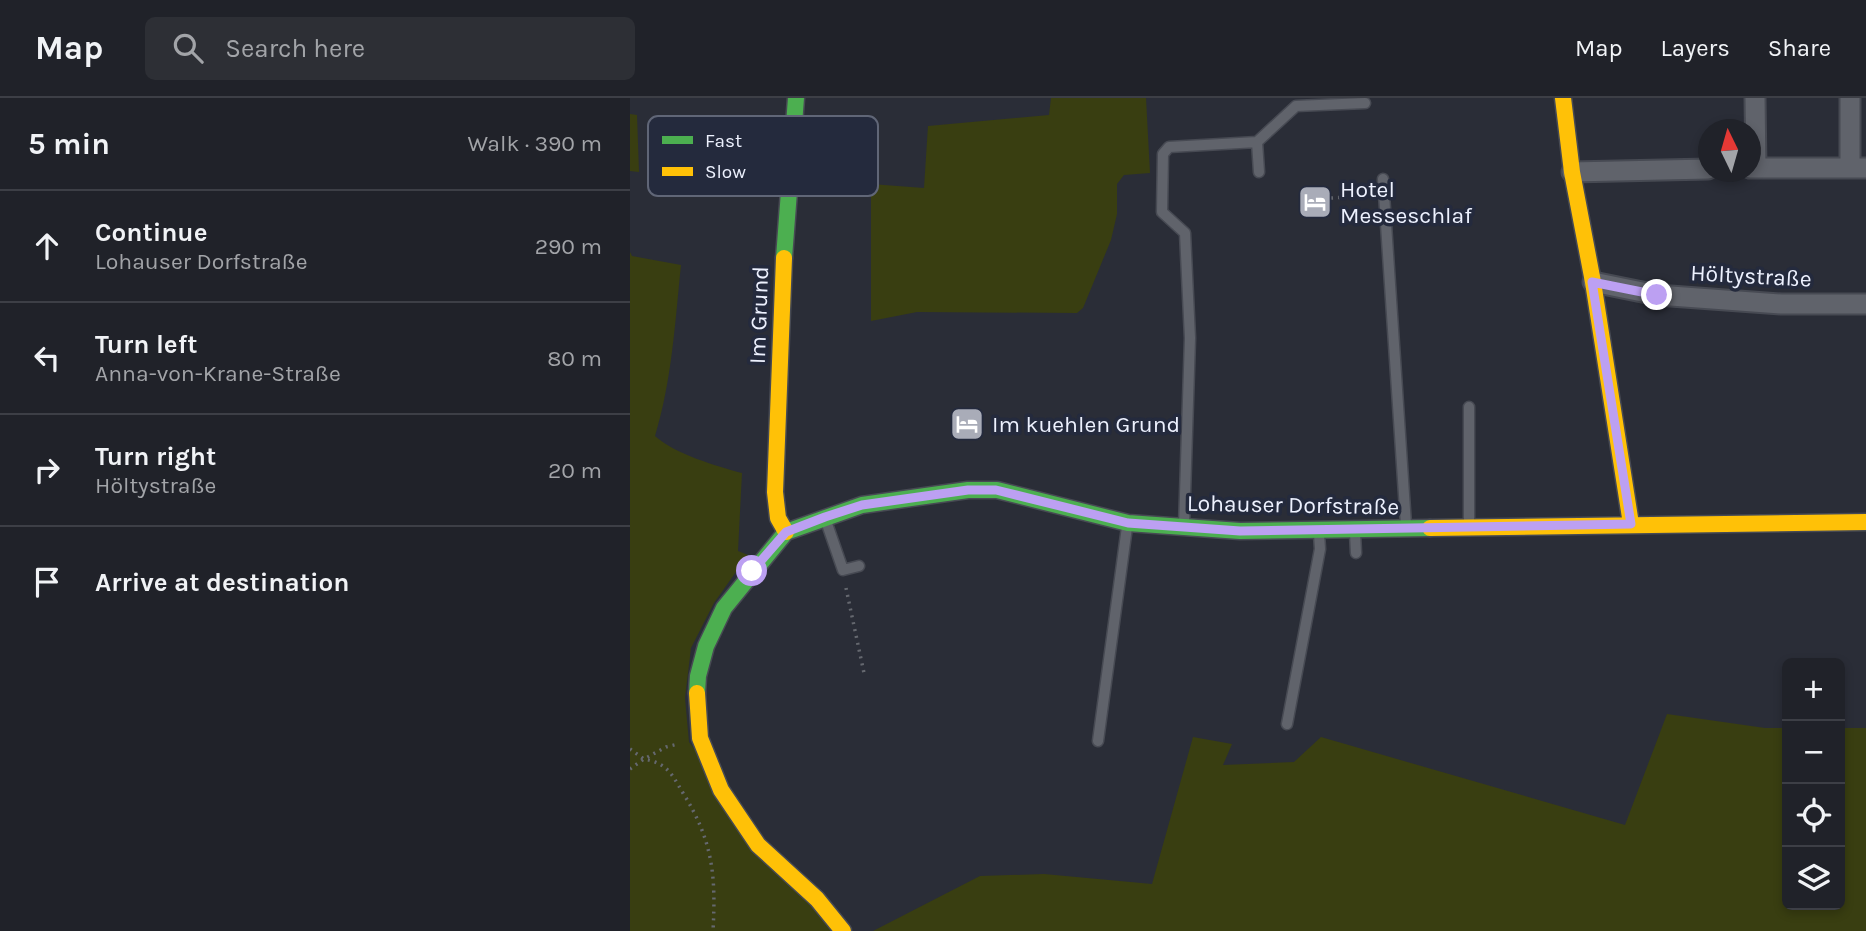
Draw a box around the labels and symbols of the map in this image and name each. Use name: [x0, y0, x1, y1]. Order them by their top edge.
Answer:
legend: [648, 116, 878, 196]
north arrow: [1698, 119, 1761, 182]
text: Fast: [705, 130, 742, 152]
text: Slow: [705, 161, 746, 183]
place label: Hotel Messeschlaf: [1340, 176, 1472, 229]
hotel icon: Hotel Messeschlaf: [1296, 183, 1334, 221]
street label: Höltystraße: [1690, 259, 1812, 293]
street label: Im Grund: [744, 266, 774, 364]
route end: [1641, 279, 1672, 310]
hotel icon: Im kuehlen Grund: [948, 405, 986, 443]
place label: Im kuehlen Grund: [992, 411, 1180, 438]
street label: Lohauser Dorfstraße: [1187, 490, 1399, 520]
route start: [736, 555, 767, 586]

